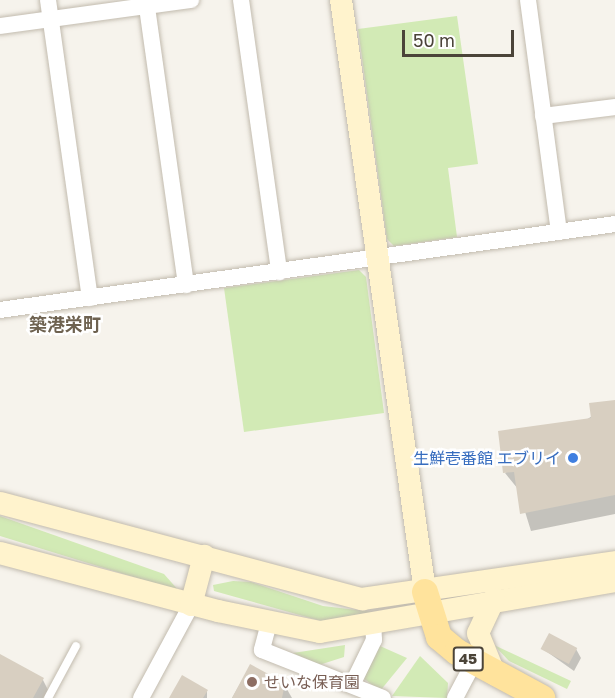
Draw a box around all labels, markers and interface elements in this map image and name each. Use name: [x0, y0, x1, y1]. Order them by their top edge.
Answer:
scale bar: [405, 18, 518, 56]
text: 50 m: [413, 29, 455, 51]
district label: 築港栄町: [29, 313, 101, 335]
place label: 生鮮壱番館 エブリイ: [413, 448, 561, 468]
marker: 生鮮壱番館 エブリイ: [566, 451, 580, 465]
road number: 45: [452, 647, 484, 671]
place label: せいな保育園: [264, 672, 360, 692]
marker: せいな保育園: [245, 675, 259, 689]

